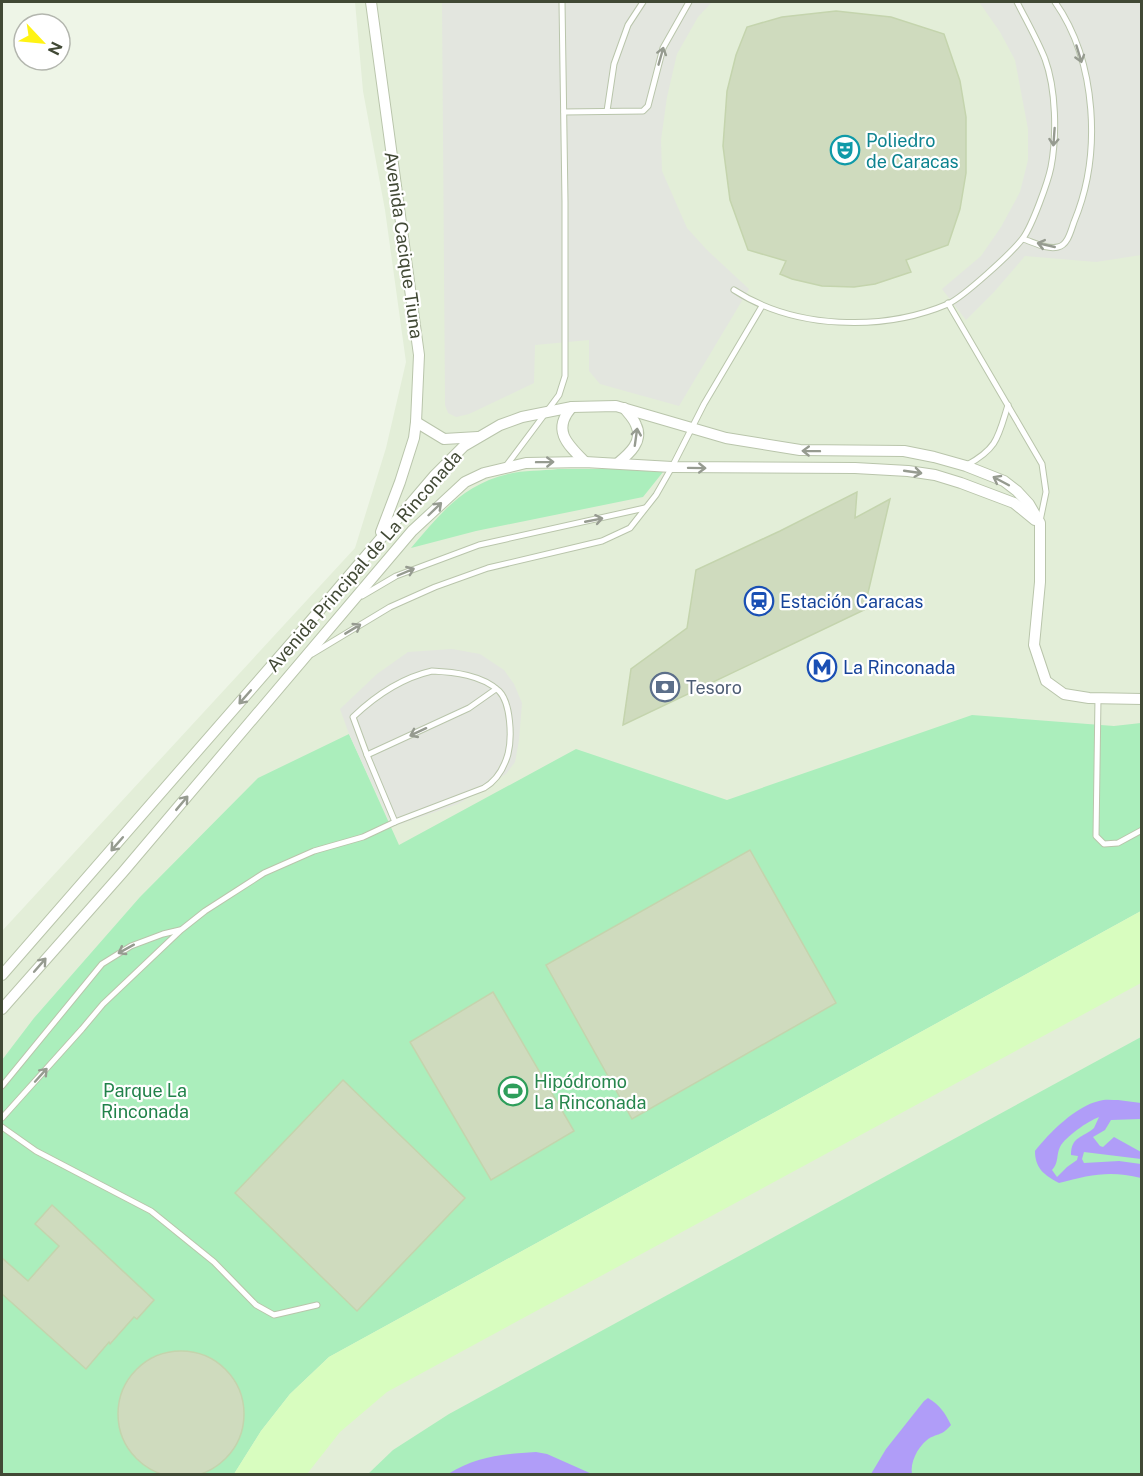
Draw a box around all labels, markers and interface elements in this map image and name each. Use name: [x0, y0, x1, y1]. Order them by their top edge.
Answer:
north arrow: [12, 12, 72, 72]
text: N: [44, 39, 66, 58]
one-way arrow: [1074, 44, 1085, 63]
one-way arrow: [656, 47, 667, 66]
one-way arrow: [1048, 126, 1059, 146]
place label: Poliedro de Caracas: [866, 130, 959, 172]
theatre icon: Poliedro de Caracas: [829, 134, 861, 166]
street label: Avenida Cacique Tiuna: [380, 150, 428, 340]
one-way arrow: [1037, 239, 1056, 250]
one-way arrow: [630, 428, 641, 447]
one-way arrow: [802, 445, 822, 456]
street label: Avenida Principal de La Rinconada: [262, 446, 466, 676]
one-way arrow: [535, 457, 555, 468]
one-way arrow: [687, 462, 707, 473]
one-way arrow: [903, 467, 923, 478]
one-way arrow: [993, 475, 1011, 487]
one-way arrow: [428, 501, 443, 516]
one-way arrow: [584, 514, 603, 525]
one-way arrow: [397, 566, 415, 577]
station icon: Estación Caracas: [743, 585, 775, 617]
place label: Estación Caracas: [780, 591, 923, 612]
one-way arrow: [344, 623, 361, 635]
metro station icon: La Rinconada: [806, 651, 838, 683]
place label: La Rinconada: [843, 657, 955, 678]
bank icon: Tesoro: [649, 671, 681, 703]
place label: Tesoro: [686, 677, 742, 698]
one-way arrow: [238, 689, 252, 704]
one-way arrow: [409, 726, 427, 738]
one-way arrow: [175, 796, 189, 811]
one-way arrow: [110, 836, 124, 851]
one-way arrow: [118, 943, 135, 955]
one-way arrow: [33, 958, 47, 973]
one-way arrow: [34, 1067, 48, 1082]
place label: Hipódromo La Rinconada: [534, 1071, 646, 1113]
sports icon: Hipódromo La Rinconada: [497, 1075, 529, 1107]
park label: Parque La Rinconada: [101, 1080, 189, 1122]

